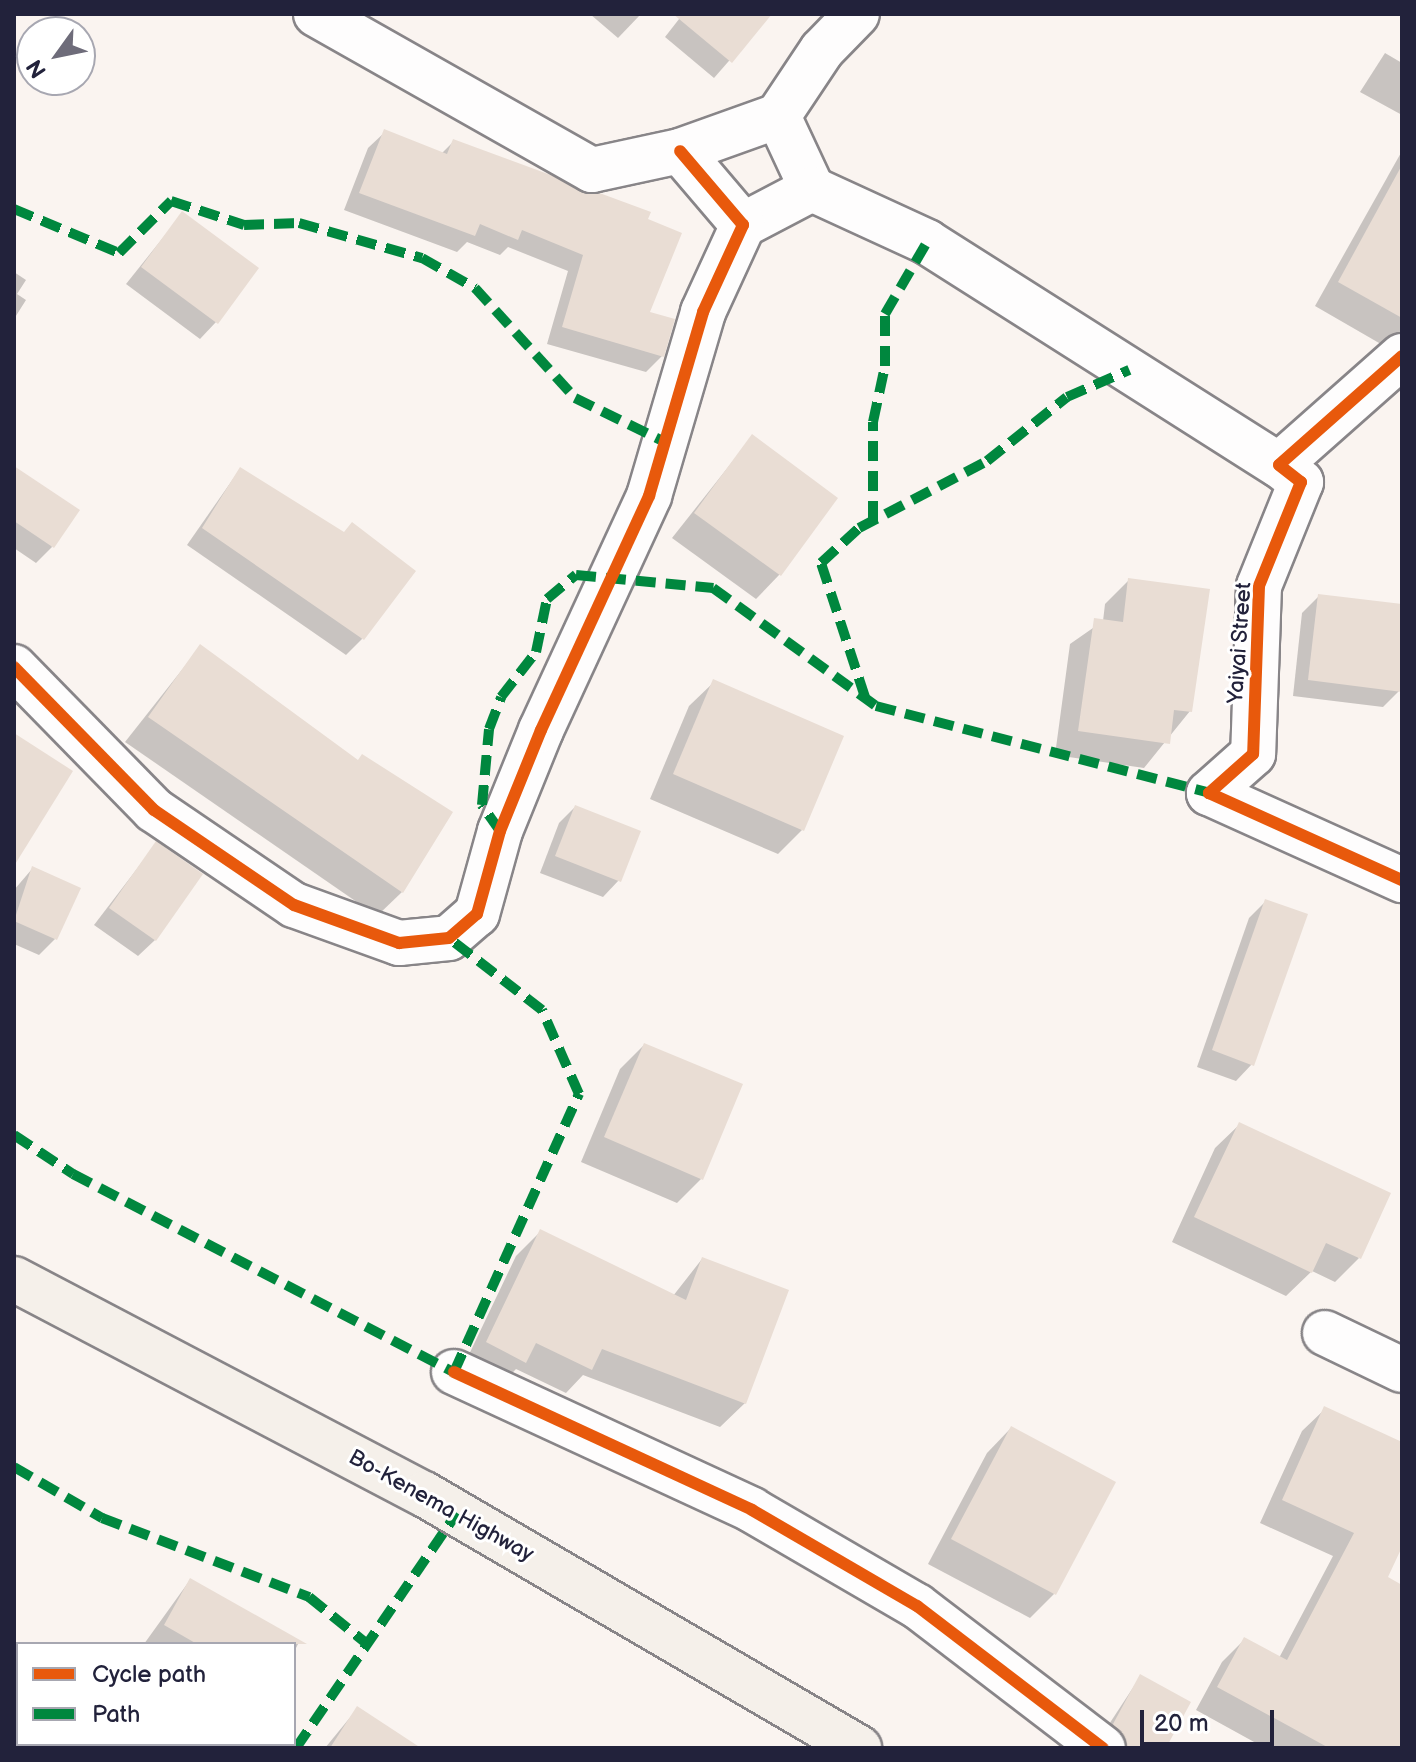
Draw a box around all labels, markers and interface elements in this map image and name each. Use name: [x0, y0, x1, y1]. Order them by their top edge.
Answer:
north arrow: [16, 16, 96, 96]
text: N: [21, 54, 53, 83]
street label: Yaiyai Street: [1223, 581, 1257, 705]
street label: Bo-Kenema Highway: [344, 1444, 538, 1568]
legend: [16, 1642, 296, 1746]
text: Cycle path: [92, 1660, 206, 1689]
scale bar: [1144, 1694, 1278, 1744]
text: Path: [92, 1700, 140, 1729]
text: 20 m: [1154, 1709, 1209, 1738]

